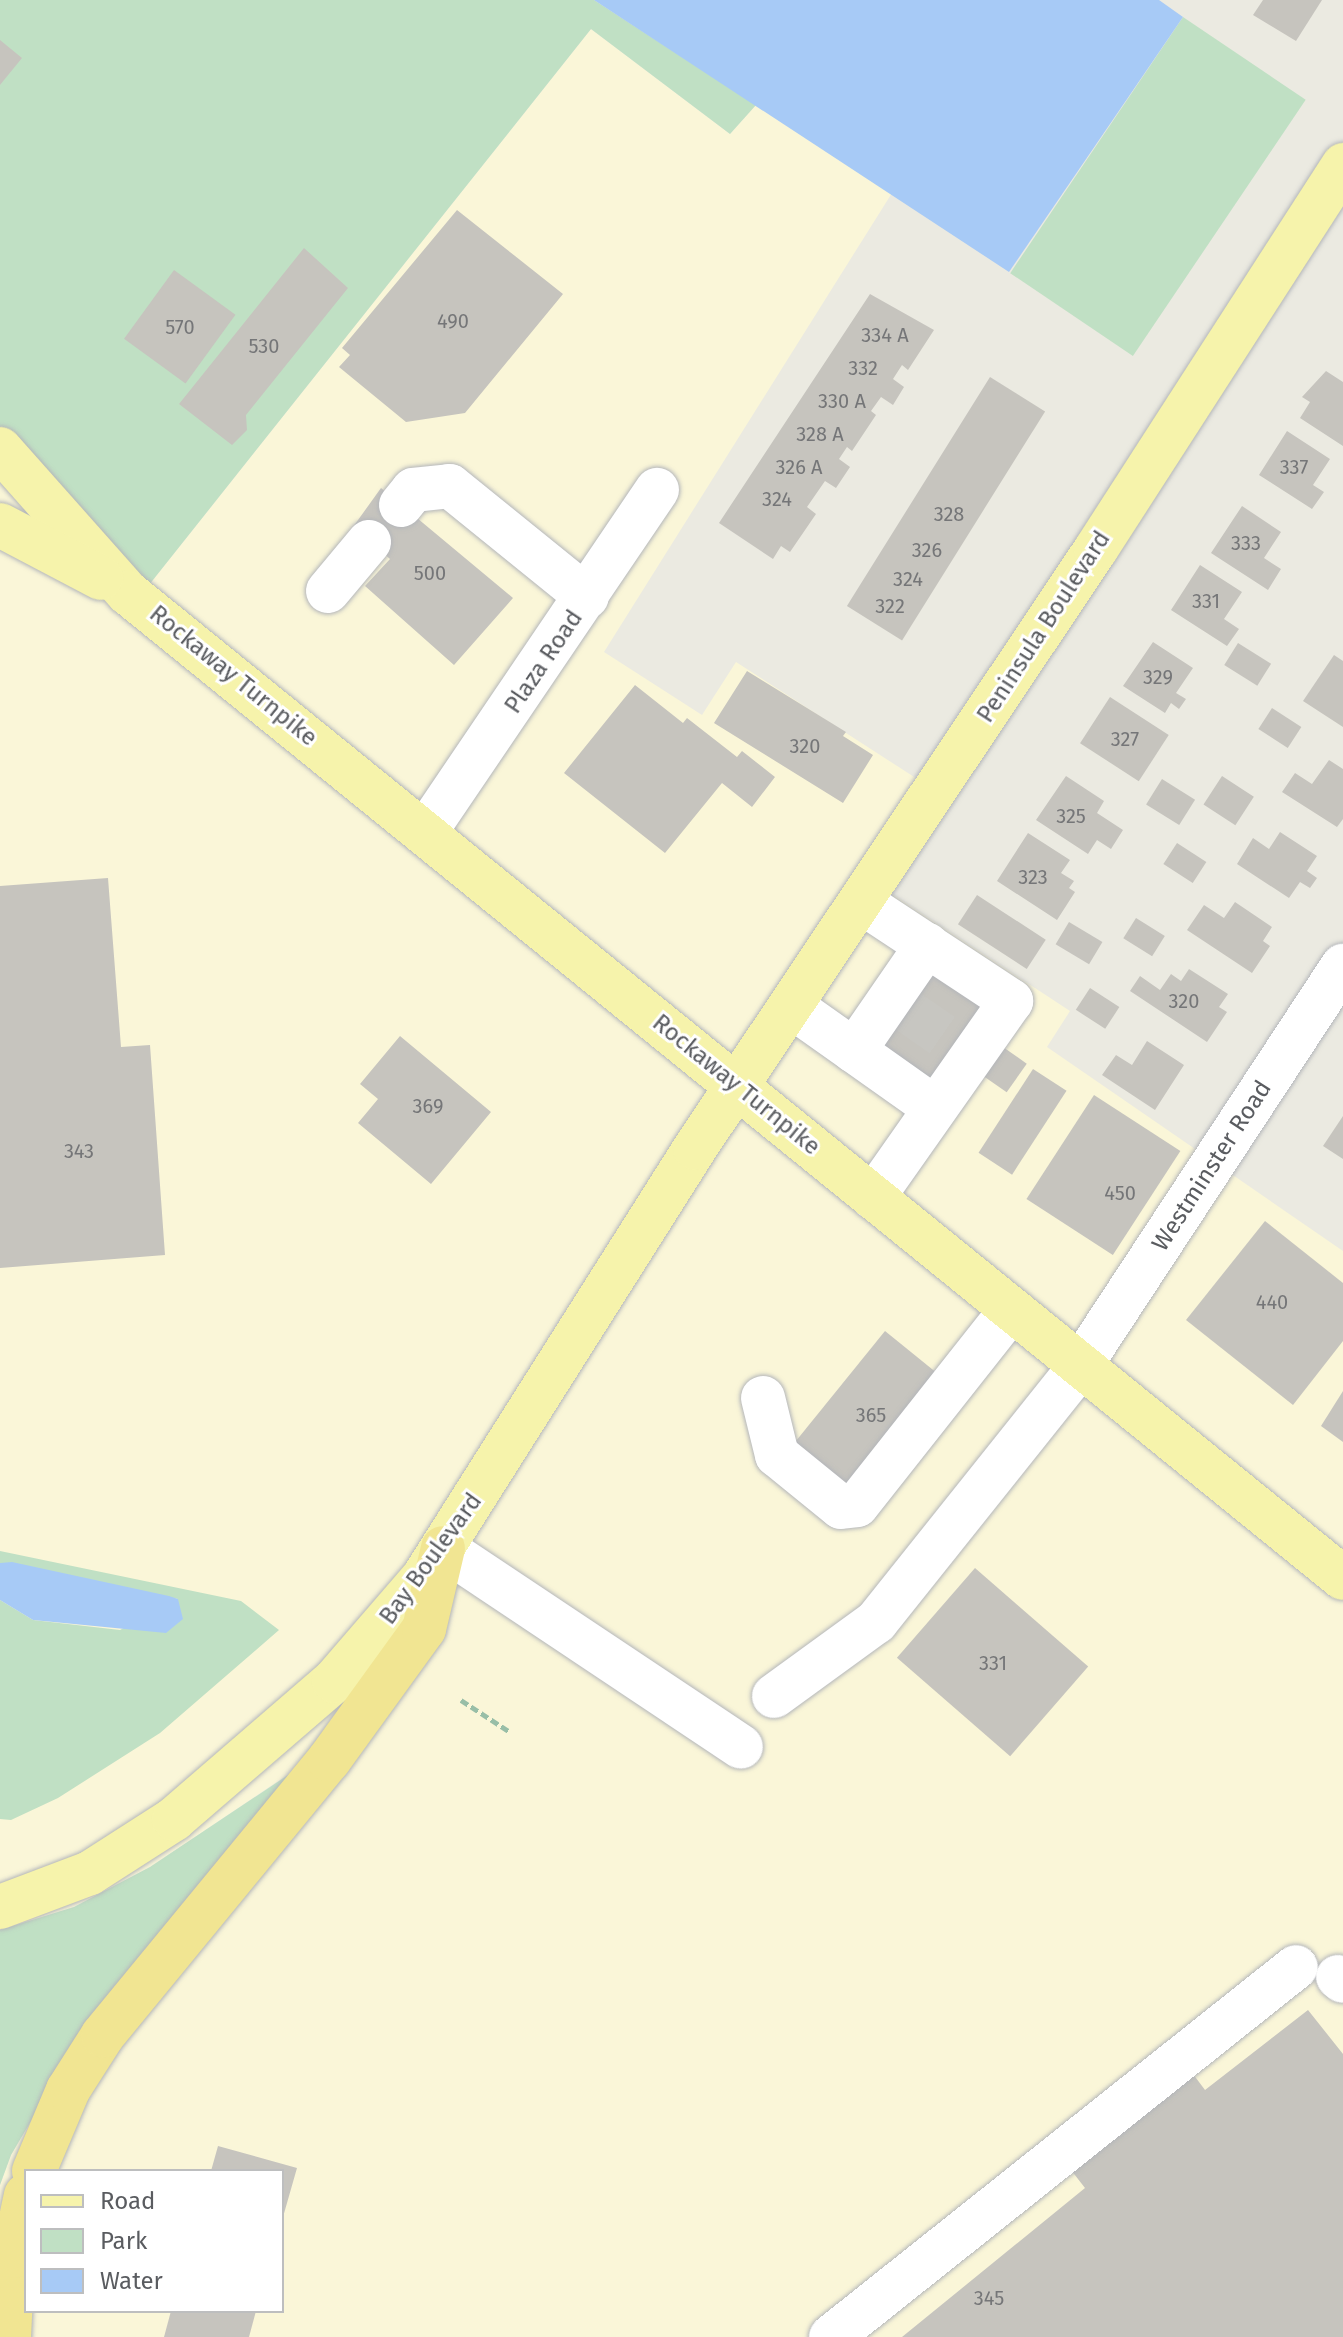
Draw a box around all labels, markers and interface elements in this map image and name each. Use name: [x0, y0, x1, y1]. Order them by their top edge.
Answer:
house number: 490: [437, 309, 469, 333]
house number: 570: [165, 315, 195, 339]
house number: 334 A: [861, 323, 909, 347]
house number: 530: [248, 334, 280, 358]
house number: 332: [848, 356, 878, 380]
house number: 330 A: [818, 389, 866, 413]
house number: 328 A: [796, 422, 844, 446]
house number: 326 A: [775, 455, 823, 479]
house number: 337: [1280, 455, 1308, 479]
house number: 324: [762, 487, 792, 511]
house number: 328: [934, 502, 964, 526]
street label: Peninsula Boulevard: [971, 526, 1117, 728]
house number: 333: [1231, 531, 1261, 555]
house number: 326: [912, 538, 942, 562]
house number: 500: [414, 561, 446, 585]
house number: 324: [893, 567, 923, 591]
house number: 331: [1192, 589, 1220, 613]
house number: 322: [875, 594, 905, 618]
street label: Rockaway Turnpike: [143, 600, 323, 752]
street label: Plaza Road: [499, 605, 589, 719]
house number: 329: [1143, 665, 1173, 689]
house number: 327: [1111, 727, 1139, 751]
house number: 320: [790, 734, 820, 758]
house number: 325: [1056, 804, 1086, 828]
house number: 323: [1018, 865, 1048, 889]
house number: 320: [1169, 989, 1199, 1013]
street label: Rockaway Turnpike: [646, 1009, 826, 1161]
street label: Westminster Road: [1146, 1075, 1278, 1257]
house number: 369: [413, 1094, 443, 1118]
house number: 343: [64, 1139, 94, 1163]
house number: 450: [1104, 1181, 1136, 1205]
house number: 440: [1256, 1290, 1288, 1314]
house number: 365: [856, 1403, 886, 1427]
street label: Bay Boulevard: [374, 1488, 488, 1630]
house number: 331: [979, 1651, 1007, 1675]
legend: [24, 2169, 284, 2313]
text: Road: [100, 2187, 155, 2215]
text: Park: [100, 2227, 147, 2255]
text: Water: [100, 2267, 163, 2295]
house number: 345: [974, 2286, 1004, 2310]

